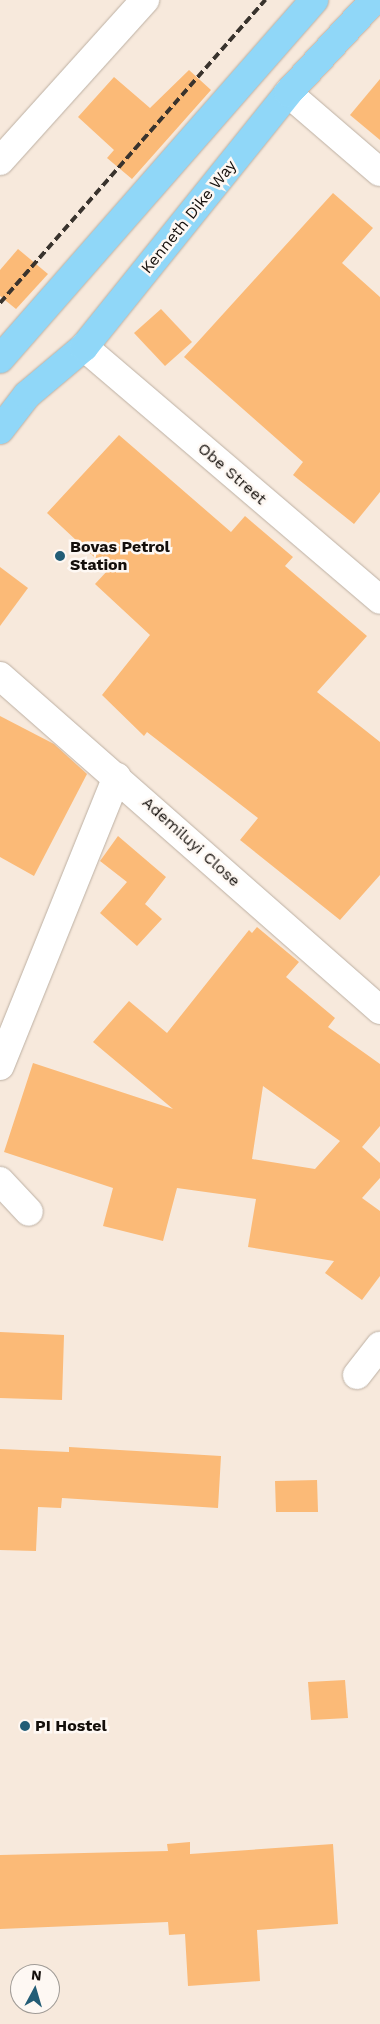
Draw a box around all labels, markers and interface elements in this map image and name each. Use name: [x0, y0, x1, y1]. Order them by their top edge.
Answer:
street label: Kenneth Dike Way: [137, 156, 241, 278]
street label: Obe Street: [194, 439, 270, 509]
place label: Bovas Petrol Station: [70, 537, 170, 575]
marker: Bovas Petrol Station: [54, 550, 66, 562]
street label: Ademiluyi Close: [138, 793, 244, 891]
place label: PI Hostel: [35, 1716, 107, 1736]
marker: PI Hostel: [19, 1720, 31, 1732]
north arrow: [10, 1964, 60, 2014]
text: N: [30, 1967, 42, 1984]

